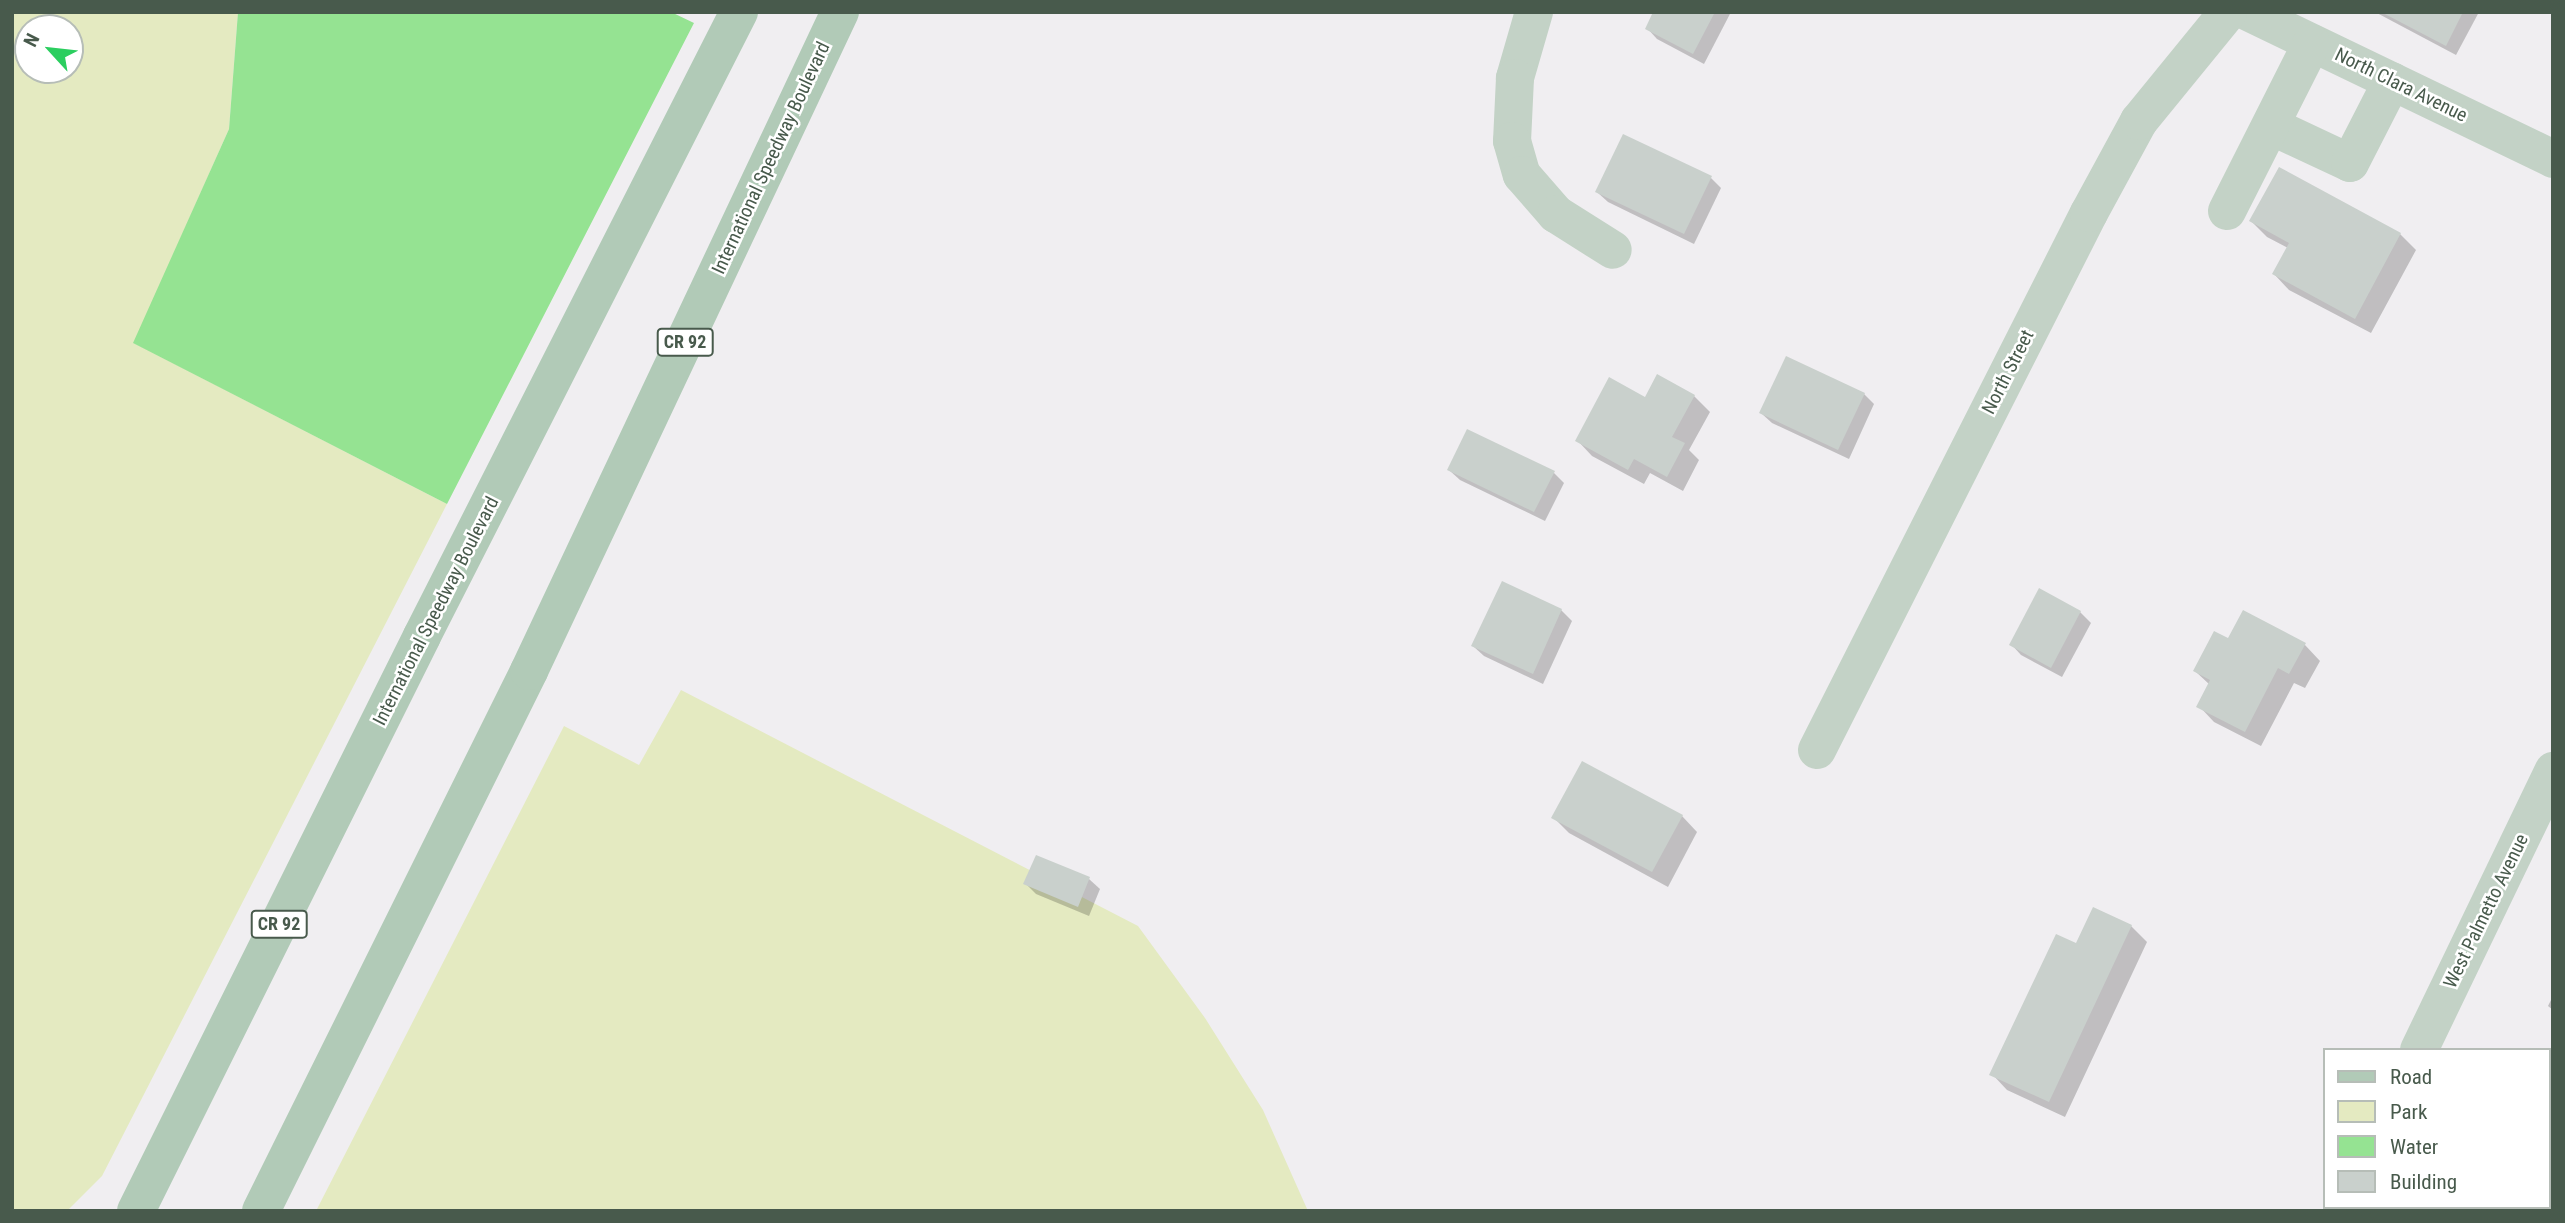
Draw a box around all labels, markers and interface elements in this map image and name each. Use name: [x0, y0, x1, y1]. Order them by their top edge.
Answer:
north arrow: [14, 14, 84, 84]
text: N: [19, 30, 45, 51]
street label: International Speedway Boulevard: [707, 38, 835, 278]
street label: North Clara Avenue: [2331, 43, 2471, 127]
street label: North Street: [1977, 326, 2039, 418]
road number: CR 92: [655, 328, 715, 356]
street label: International Speedway Boulevard: [368, 493, 504, 729]
street label: West Palmetto Avenue: [2439, 830, 2533, 992]
road number: CR 92: [249, 909, 309, 939]
legend: [2324, 1048, 2551, 1209]
text: Road: [2390, 1065, 2432, 1089]
text: Park: [2390, 1100, 2427, 1124]
text: Water: [2390, 1135, 2438, 1159]
text: Building: [2390, 1170, 2457, 1194]

